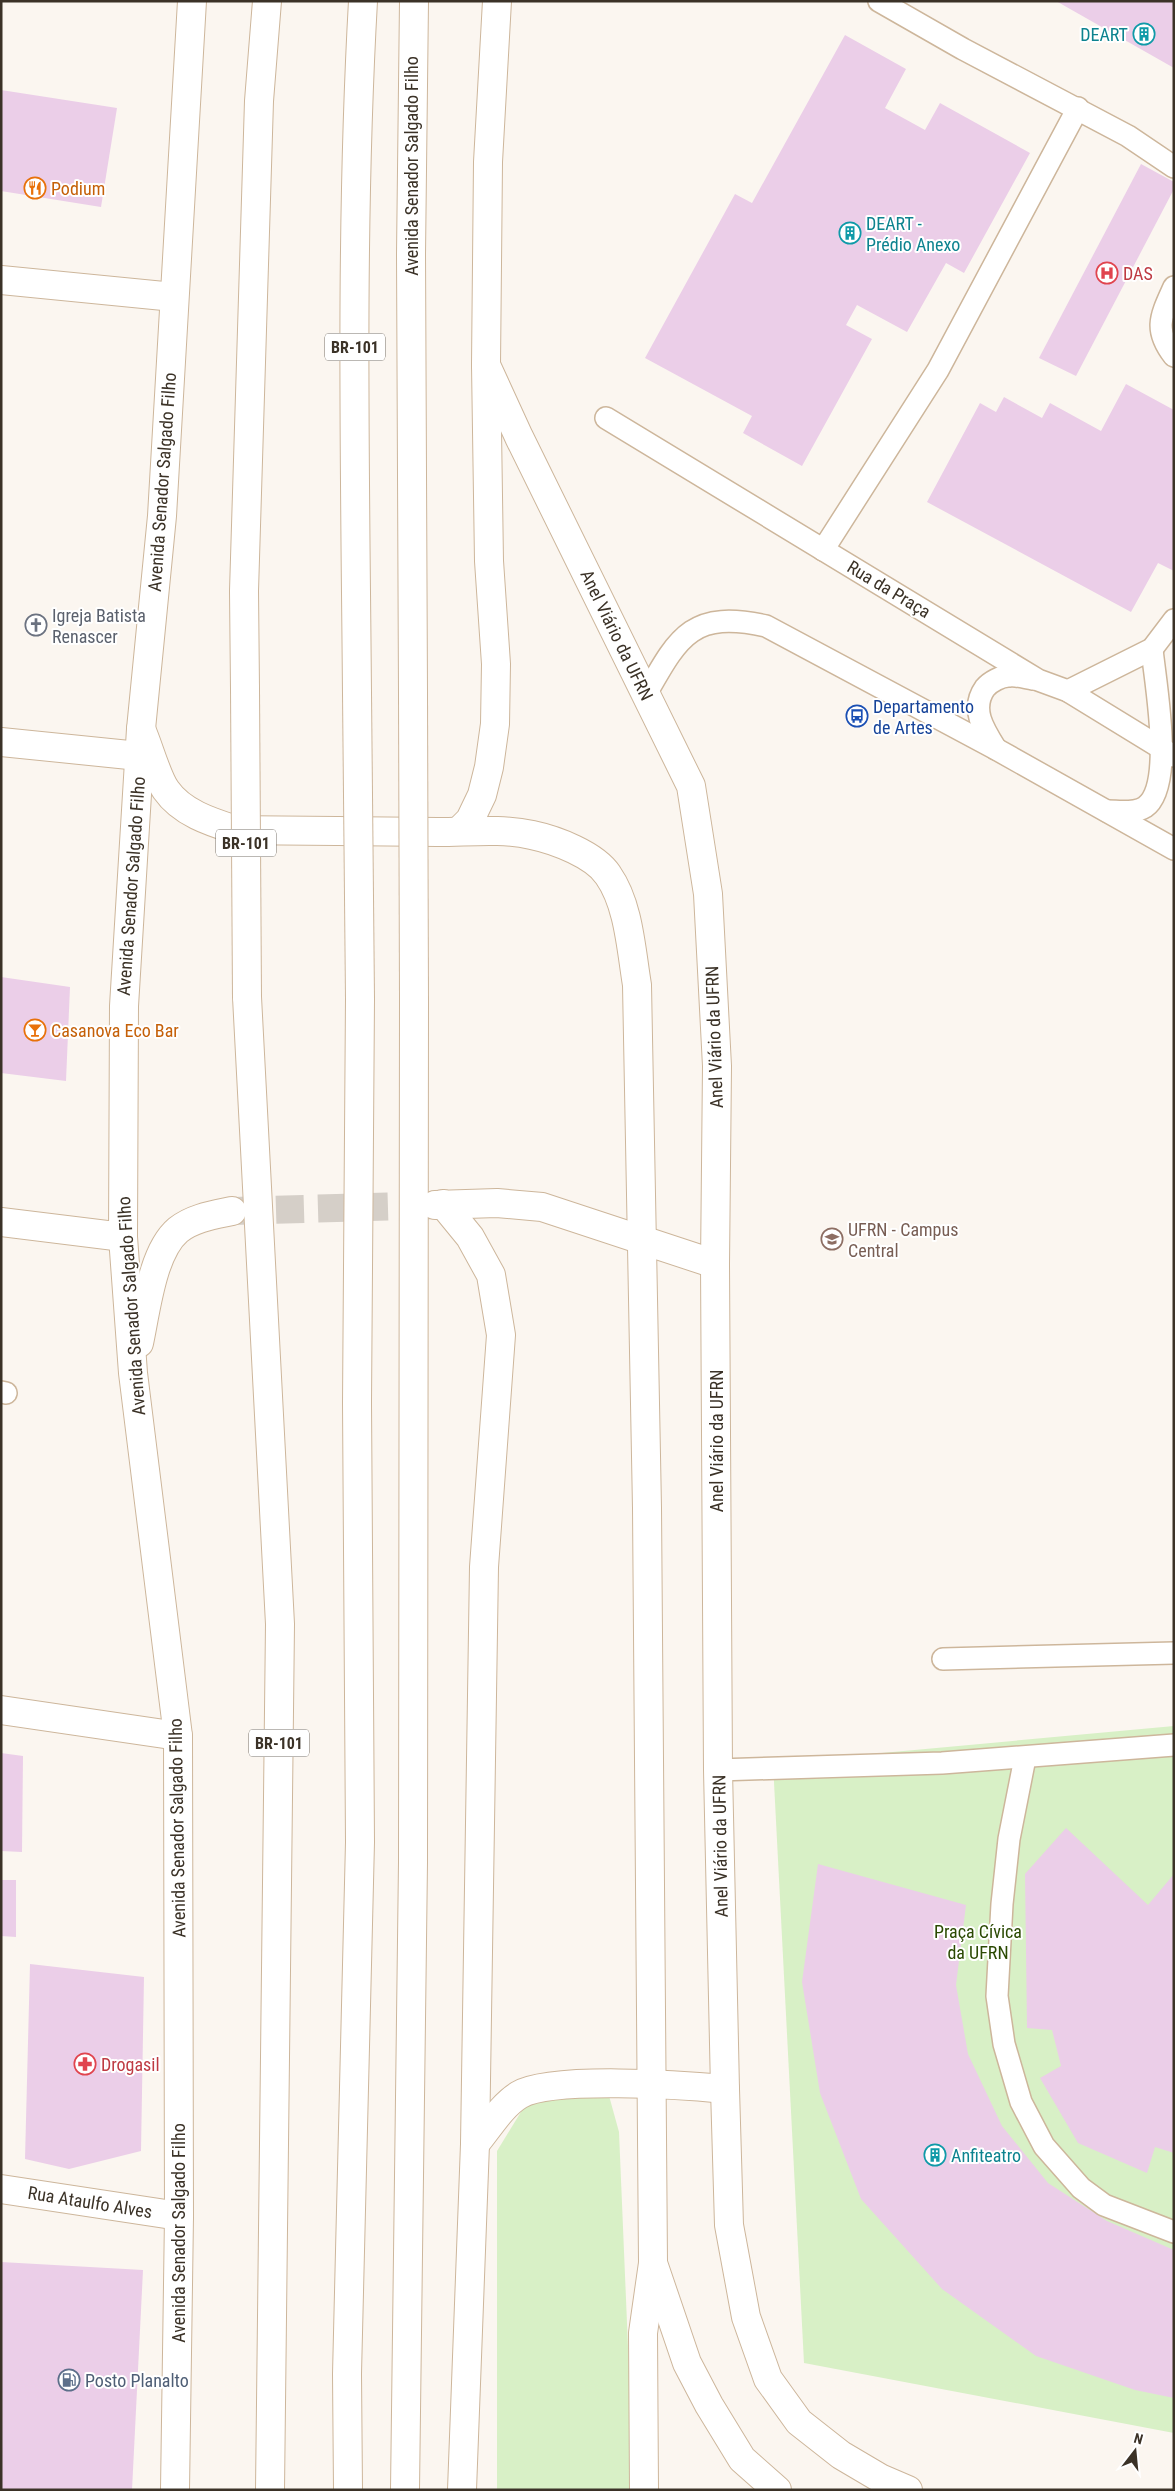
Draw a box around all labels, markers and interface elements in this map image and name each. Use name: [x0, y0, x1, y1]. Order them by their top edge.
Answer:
building icon: DEART: [1132, 22, 1156, 46]
place label: DEART: [1080, 24, 1128, 45]
street label: Avenida Senador Salgado Filho: [401, 56, 422, 276]
restaurant icon: Podium: [23, 176, 47, 200]
place label: Podium: [51, 178, 105, 199]
place label: DEART - Prédio Anexo: [866, 213, 960, 255]
building icon: DEART - Prédio Anexo: [838, 221, 862, 245]
hospital icon: DAS: [1095, 261, 1119, 285]
place label: DAS: [1123, 263, 1153, 284]
road number: BR-101: [325, 334, 385, 361]
street label: Avenida Senador Salgado Filho: [144, 372, 180, 592]
street label: Rua da Praça: [844, 556, 934, 622]
street label: Anel Viário da UFRN: [576, 566, 658, 704]
place label: Igreja Batista Renascer: [52, 605, 146, 647]
church icon: Igreja Batista Renascer: [24, 613, 48, 637]
place label: Departamento de Artes: [873, 696, 974, 738]
bus stop icon: Departamento de Artes: [845, 704, 869, 728]
street label: Avenida Senador Salgado Filho: [113, 776, 149, 996]
road number: BR-101: [216, 830, 276, 856]
street label: Anel Viário da UFRN: [701, 965, 727, 1109]
bar icon: Casanova Eco Bar: [23, 1018, 47, 1042]
place label: Casanova Eco Bar: [51, 1020, 179, 1041]
street label: Avenida Senador Salgado Filho: [113, 1196, 149, 1416]
place label: UFRN - Campus Central: [848, 1219, 958, 1261]
school or university icon: UFRN - Campus Central: [820, 1227, 844, 1251]
street label: Anel Viário da UFRN: [706, 1370, 727, 1512]
street label: Avenida Senador Salgado Filho: [165, 1718, 189, 1938]
road number: BR-101: [249, 1730, 309, 1756]
street label: Anel Viário da UFRN: [708, 1775, 732, 1917]
park label: Praça Cívica da UFRN: [934, 1921, 1022, 1963]
pharmacy icon: Drogasil: [73, 2052, 97, 2076]
place label: Drogasil: [101, 2054, 160, 2075]
street label: Avenida Senador Salgado Filho: [168, 2123, 189, 2343]
building icon: Anfiteatro: [923, 2143, 947, 2167]
place label: Anfiteatro: [951, 2145, 1021, 2166]
street label: Rua Ataulfo Alves: [26, 2182, 154, 2222]
fuel station icon: Posto Planalto: [57, 2368, 81, 2392]
place label: Posto Planalto: [85, 2370, 189, 2391]
north arrow: [1110, 2426, 1160, 2476]
text: N: [1132, 2430, 1145, 2447]

